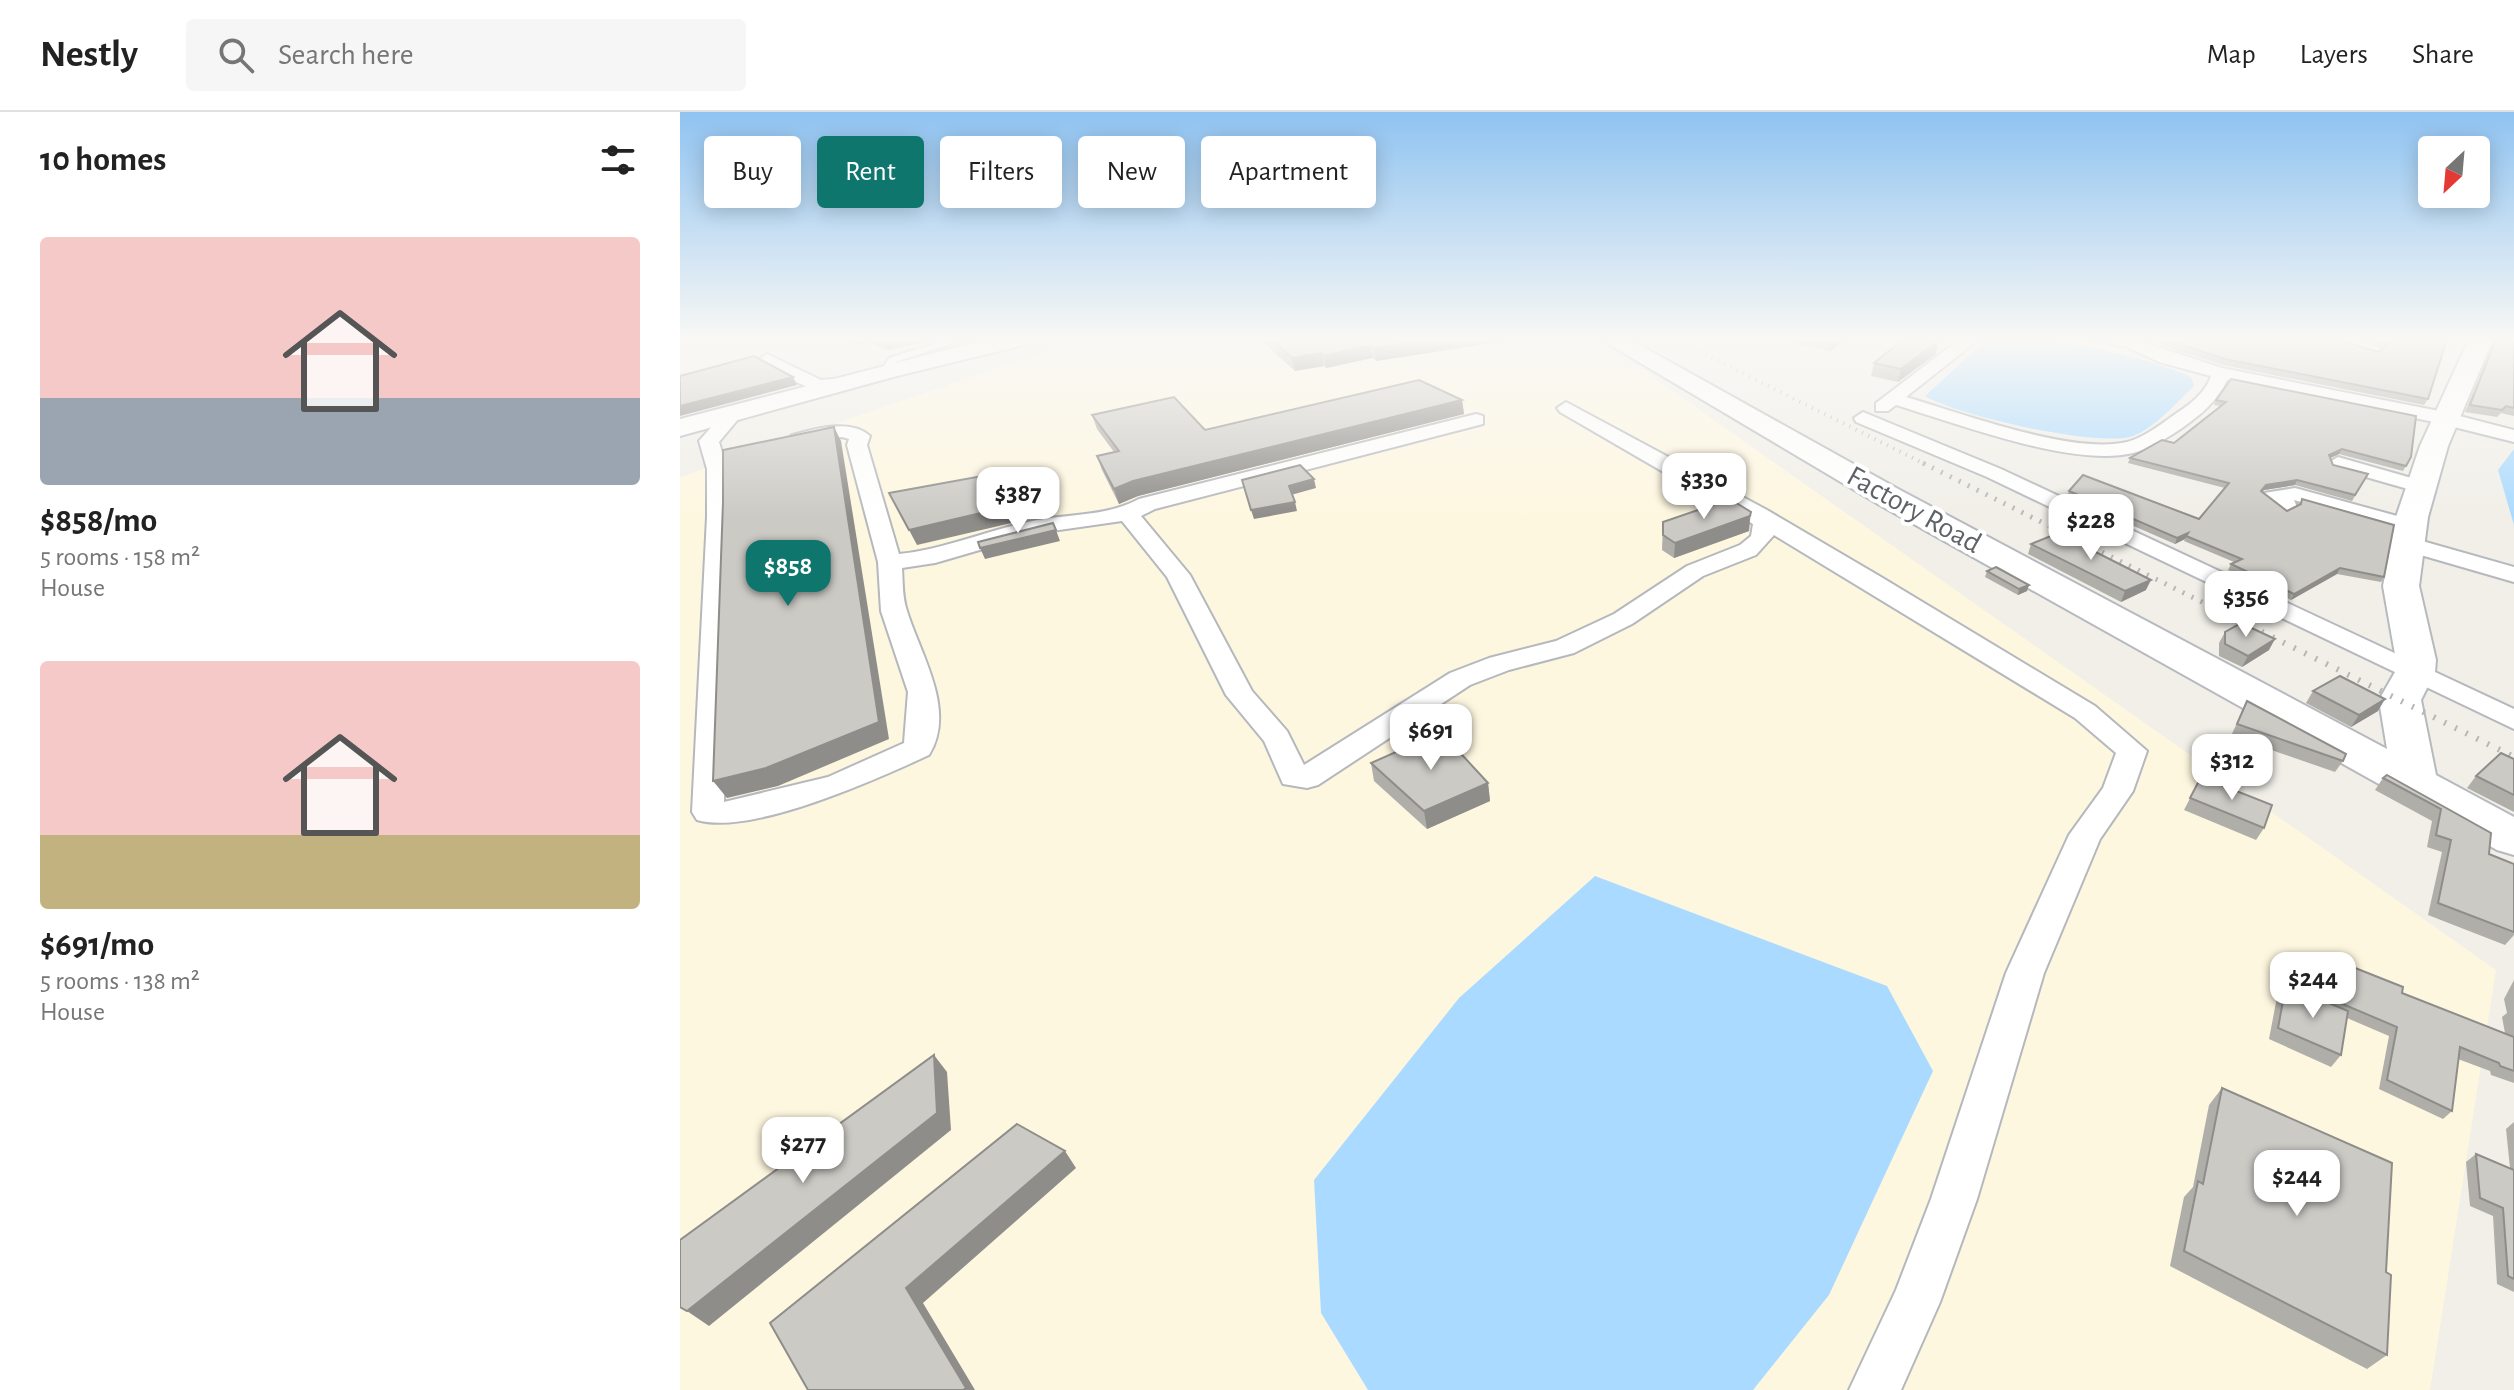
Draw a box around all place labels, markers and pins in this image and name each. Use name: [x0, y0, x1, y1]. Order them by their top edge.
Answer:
pin: $330: [1657, 453, 1751, 521]
pin: $387: [971, 467, 1065, 535]
pin: $228: [2044, 494, 2138, 562]
pin: $858: [741, 540, 835, 608]
pin: $356: [2199, 571, 2293, 639]
pin: $691: [1384, 704, 1478, 772]
pin: $312: [2185, 734, 2279, 802]
pin: $244: [2266, 952, 2360, 1020]
pin: $277: [756, 1117, 850, 1185]
pin: $244: [2250, 1150, 2344, 1218]

